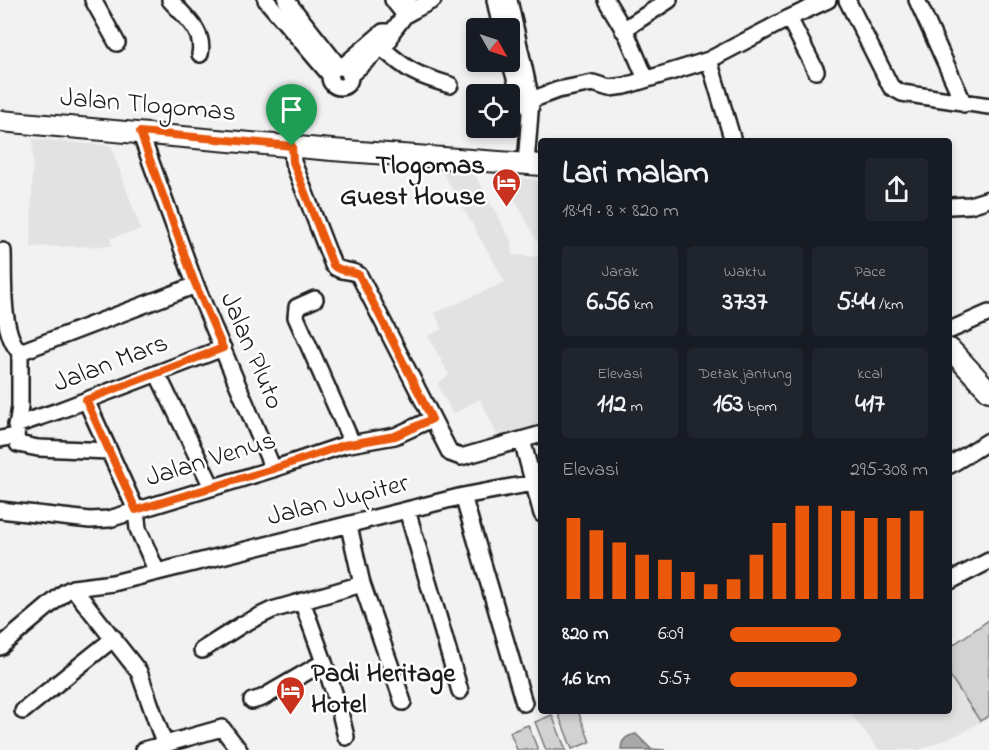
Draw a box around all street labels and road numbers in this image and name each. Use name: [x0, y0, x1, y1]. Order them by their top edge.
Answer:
street label: Jalan Tlogomas: [58, 79, 238, 133]
street label: Jalan Pluto: [209, 286, 293, 416]
street label: Jalan Mars: [48, 324, 174, 404]
street label: Jalan Venus: [141, 422, 281, 498]
street label: Jalan Jupiter: [263, 464, 413, 537]

